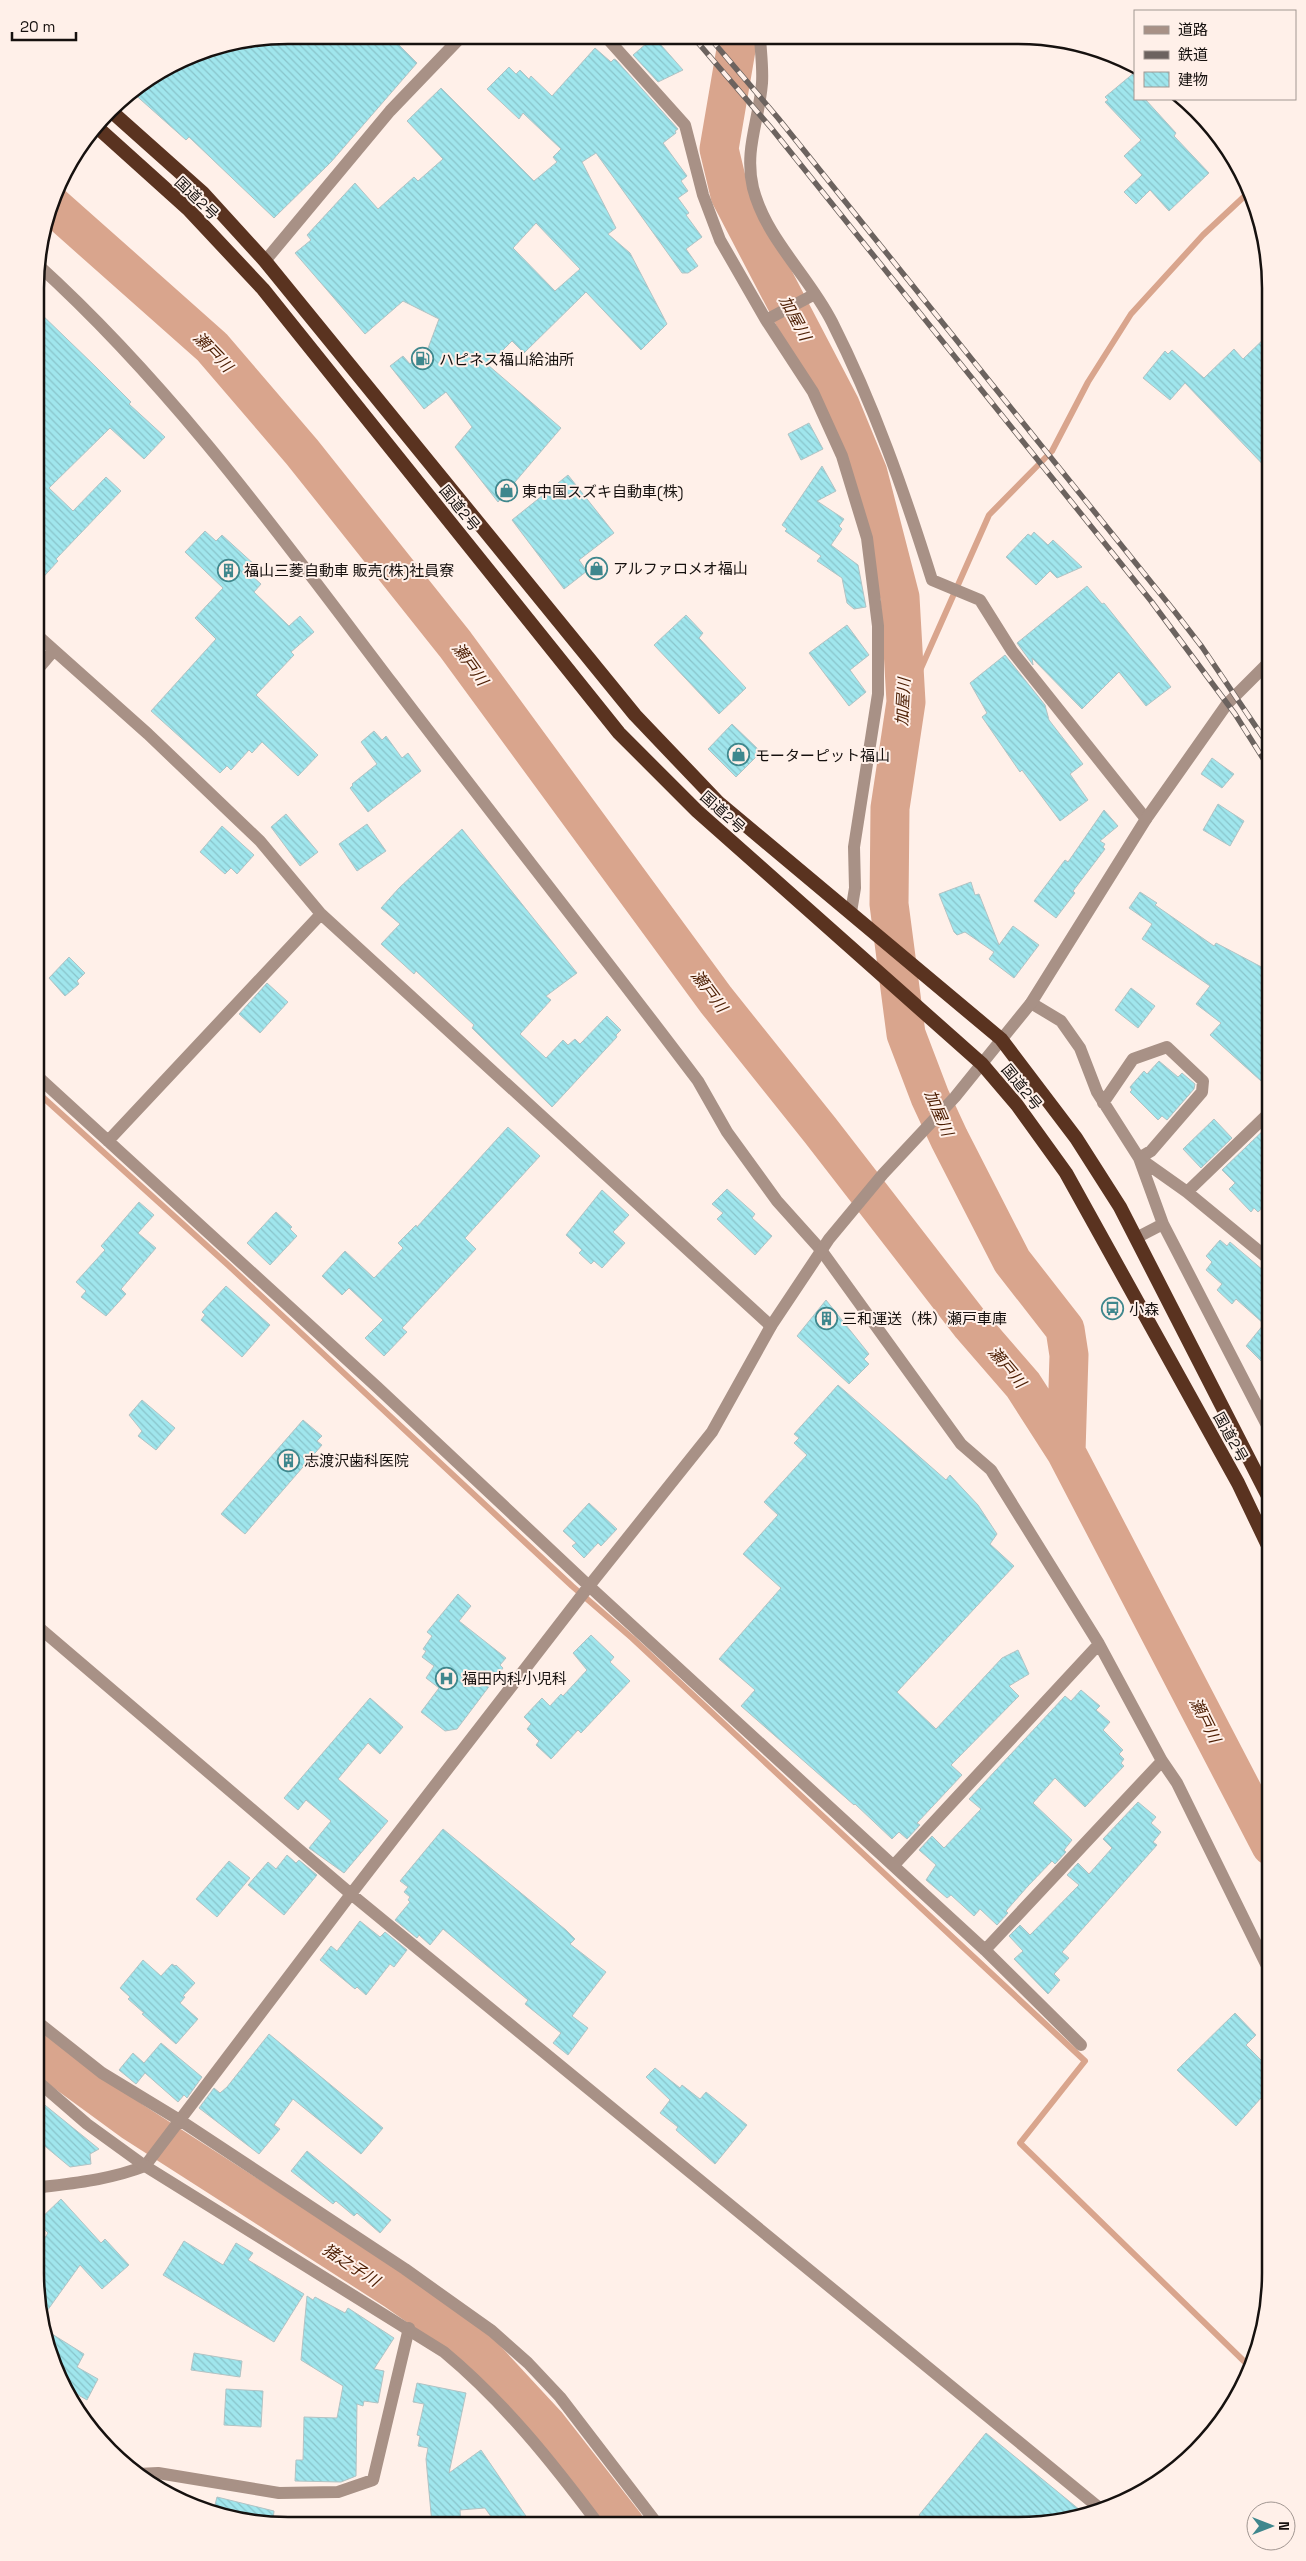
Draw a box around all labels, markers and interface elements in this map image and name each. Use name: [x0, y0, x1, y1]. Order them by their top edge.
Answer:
scale bar: [12, 10, 76, 42]
legend: [1134, 10, 1296, 100]
text: 20 m: [20, 17, 55, 36]
text: 道路: [1178, 20, 1208, 39]
text: 鉄道: [1178, 45, 1208, 64]
text: 建物: [1178, 70, 1208, 89]
street label: 国道2号: [171, 172, 223, 224]
water label: 加屋川: [774, 292, 816, 346]
water label: 瀬戸川: [189, 327, 239, 378]
fuel station icon: ハピネス福山給油所: [411, 347, 435, 371]
place label: ハピネス福山給油所: [439, 350, 574, 369]
shop icon: 東中国スズキ自動車(株): [494, 479, 518, 503]
street label: 国道2号: [436, 481, 484, 535]
place label: 東中国スズキ自動車(株): [522, 482, 683, 502]
shop icon: アルファロメオ福山: [585, 556, 609, 580]
building icon: 福山三菱自動車 販売(株)社員寮: [216, 558, 240, 582]
place label: アルファロメオ福山: [613, 559, 748, 578]
place label: 福山三菱自動車 販売(株)社員寮: [244, 561, 454, 581]
water label: 瀬戸川: [447, 638, 494, 691]
water label: 加屋川: [891, 675, 915, 727]
shop icon: モーターピット福山: [727, 743, 751, 767]
place label: モーターピット福山: [755, 746, 890, 765]
street label: 国道2号: [697, 787, 749, 837]
water label: 瀬戸川: [686, 966, 733, 1018]
street label: 国道2号: [998, 1060, 1046, 1114]
water label: 加屋川: [920, 1087, 959, 1141]
bus stop icon: 小森: [1101, 1297, 1125, 1321]
place label: 小森: [1129, 1300, 1159, 1319]
building icon: 三和運送（株）瀬戸車庫: [814, 1306, 838, 1330]
place label: 三和運送（株）瀬戸車庫: [842, 1309, 1007, 1328]
water label: 瀬戸川: [984, 1342, 1032, 1394]
street label: 国道2号: [1210, 1409, 1252, 1465]
building icon: 志渡沢歯科医院: [276, 1448, 300, 1472]
place label: 志渡沢歯科医院: [304, 1451, 409, 1470]
hospital icon: 福田内科小児科: [434, 1666, 458, 1690]
place label: 福田内科小児科: [462, 1669, 567, 1688]
water label: 瀬戸川: [1185, 1694, 1226, 1748]
water label: 猪之子川: [318, 2239, 385, 2292]
north arrow: [1246, 2501, 1296, 2551]
text: N: [1275, 2521, 1293, 2531]

